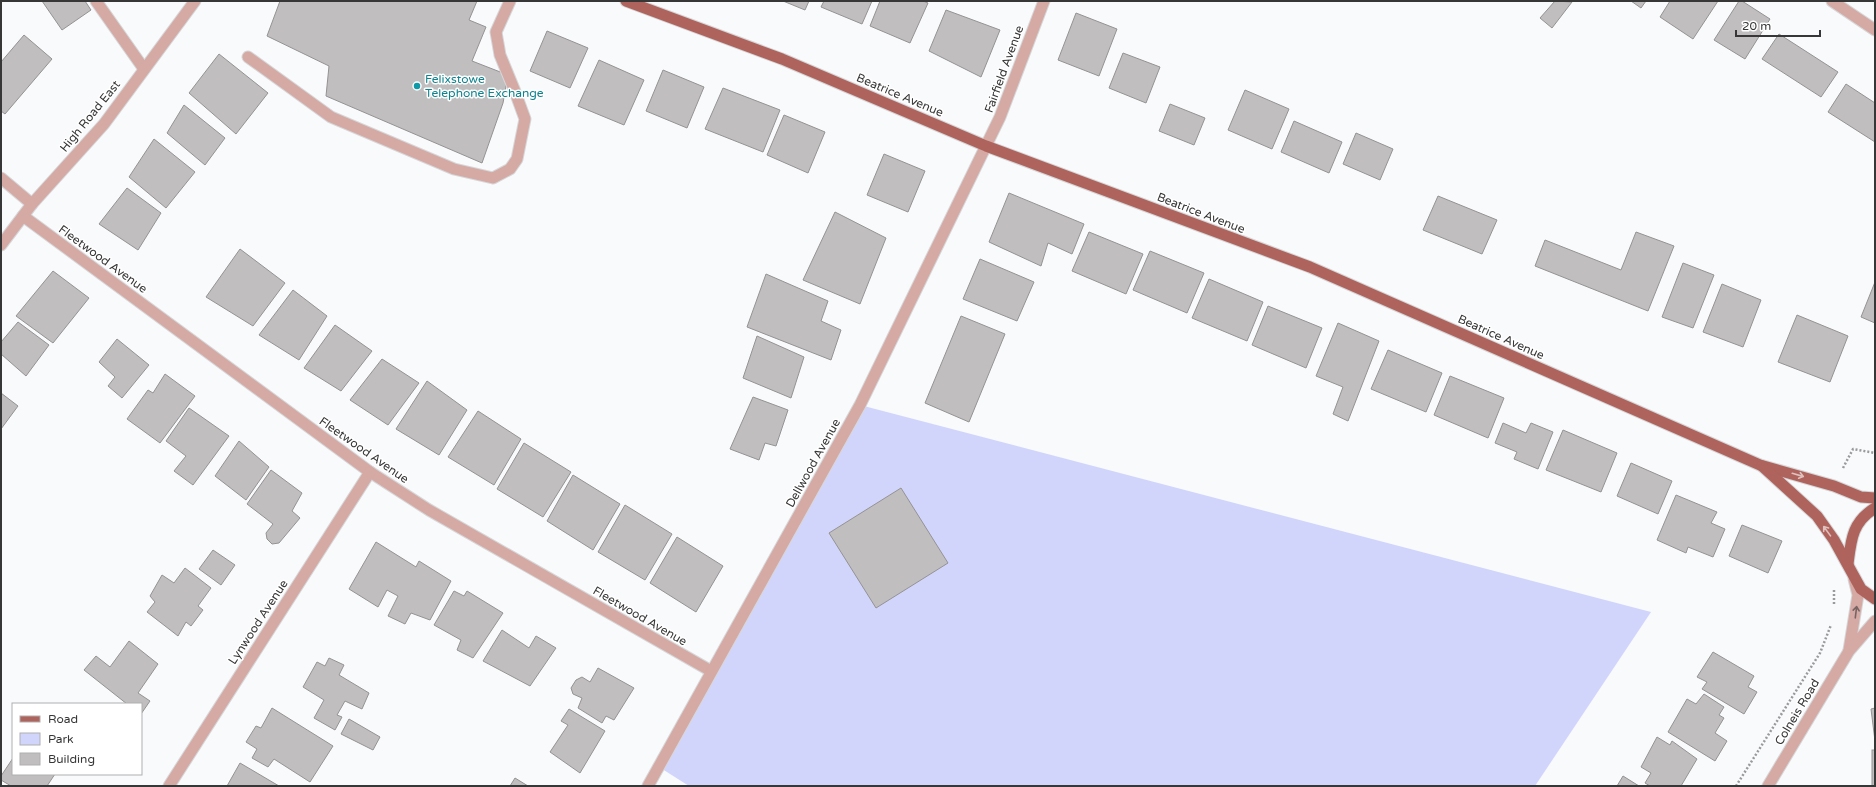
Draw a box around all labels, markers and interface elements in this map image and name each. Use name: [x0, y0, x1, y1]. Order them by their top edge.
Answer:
scale bar: [1736, 12, 1820, 38]
text: 20 m: [1742, 19, 1771, 33]
street label: Fairfield Avenue: [982, 23, 1026, 115]
street label: Beatrice Avenue: [854, 70, 946, 120]
place label: Felixstowe Telephone Exchange: [425, 72, 544, 100]
street label: High Road East: [57, 77, 123, 155]
marker: Felixstowe Telephone Exchange: [412, 81, 422, 91]
street label: Beatrice Avenue: [1155, 190, 1247, 236]
street label: Fleetwood Avenue: [56, 222, 150, 296]
street label: Beatrice Avenue: [1456, 312, 1547, 362]
street label: Fleetwood Avenue: [317, 414, 412, 486]
street label: Dellwood Avenue: [783, 416, 843, 510]
one-way arrow: [1791, 472, 1804, 479]
one-way arrow: [1823, 525, 1831, 536]
street label: Lynwood Avenue: [225, 577, 291, 667]
street label: Fleetwood Avenue: [591, 583, 690, 649]
one-way arrow: [1852, 606, 1860, 619]
street label: Colneis Road: [1772, 676, 1822, 748]
legend: [12, 703, 142, 775]
text: Road: [48, 712, 78, 726]
text: Park: [48, 732, 74, 746]
text: Building: [48, 752, 95, 766]

